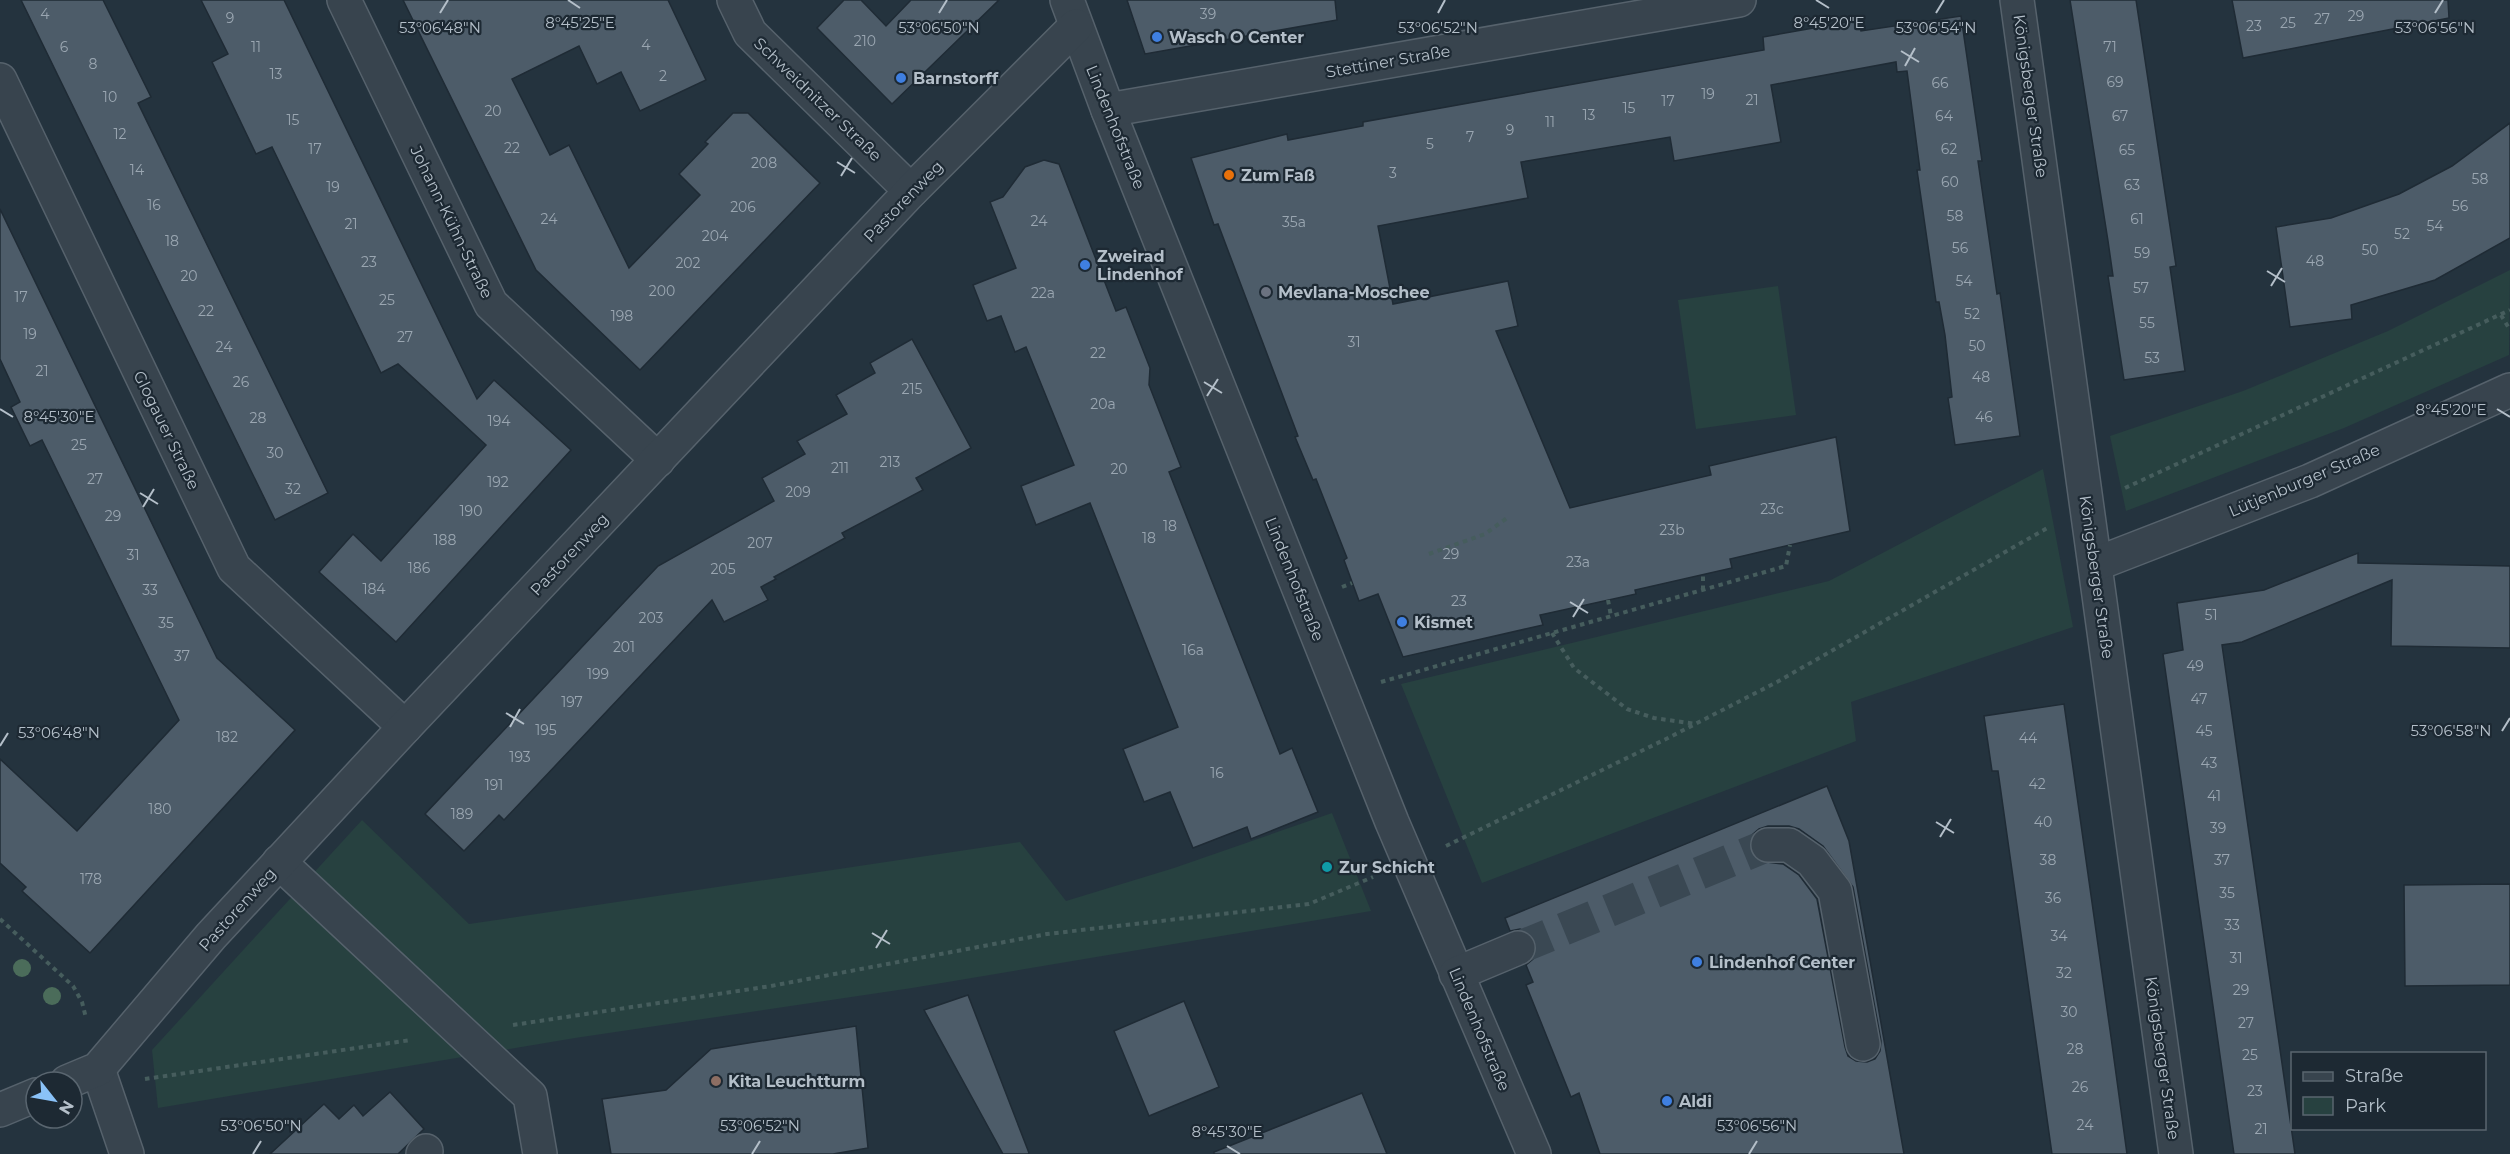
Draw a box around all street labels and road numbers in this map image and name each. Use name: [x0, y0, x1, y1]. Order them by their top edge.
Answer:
street label: Königsberger Straße: [2010, 13, 2051, 179]
street label: Schweidnitzer Straße: [750, 34, 885, 165]
street label: Stettiner Straße: [1325, 41, 1452, 82]
street label: Lindenhofstraße: [1082, 62, 1149, 192]
street label: Johann-Kühn-Straße: [406, 142, 497, 302]
street label: Pastorenweg: [860, 157, 947, 246]
street label: Glogauer Straße: [130, 368, 204, 493]
street label: Lütjenburger Straße: [2226, 440, 2383, 521]
street label: Königsberger Straße: [2076, 494, 2117, 660]
street label: Pastorenweg: [526, 509, 612, 599]
street label: Lindenhofstraße: [1261, 514, 1328, 644]
street label: Pastorenweg: [195, 864, 280, 955]
street label: Lindenhofstraße: [1445, 965, 1514, 1094]
street label: Königsberger Straße: [2142, 975, 2183, 1141]

